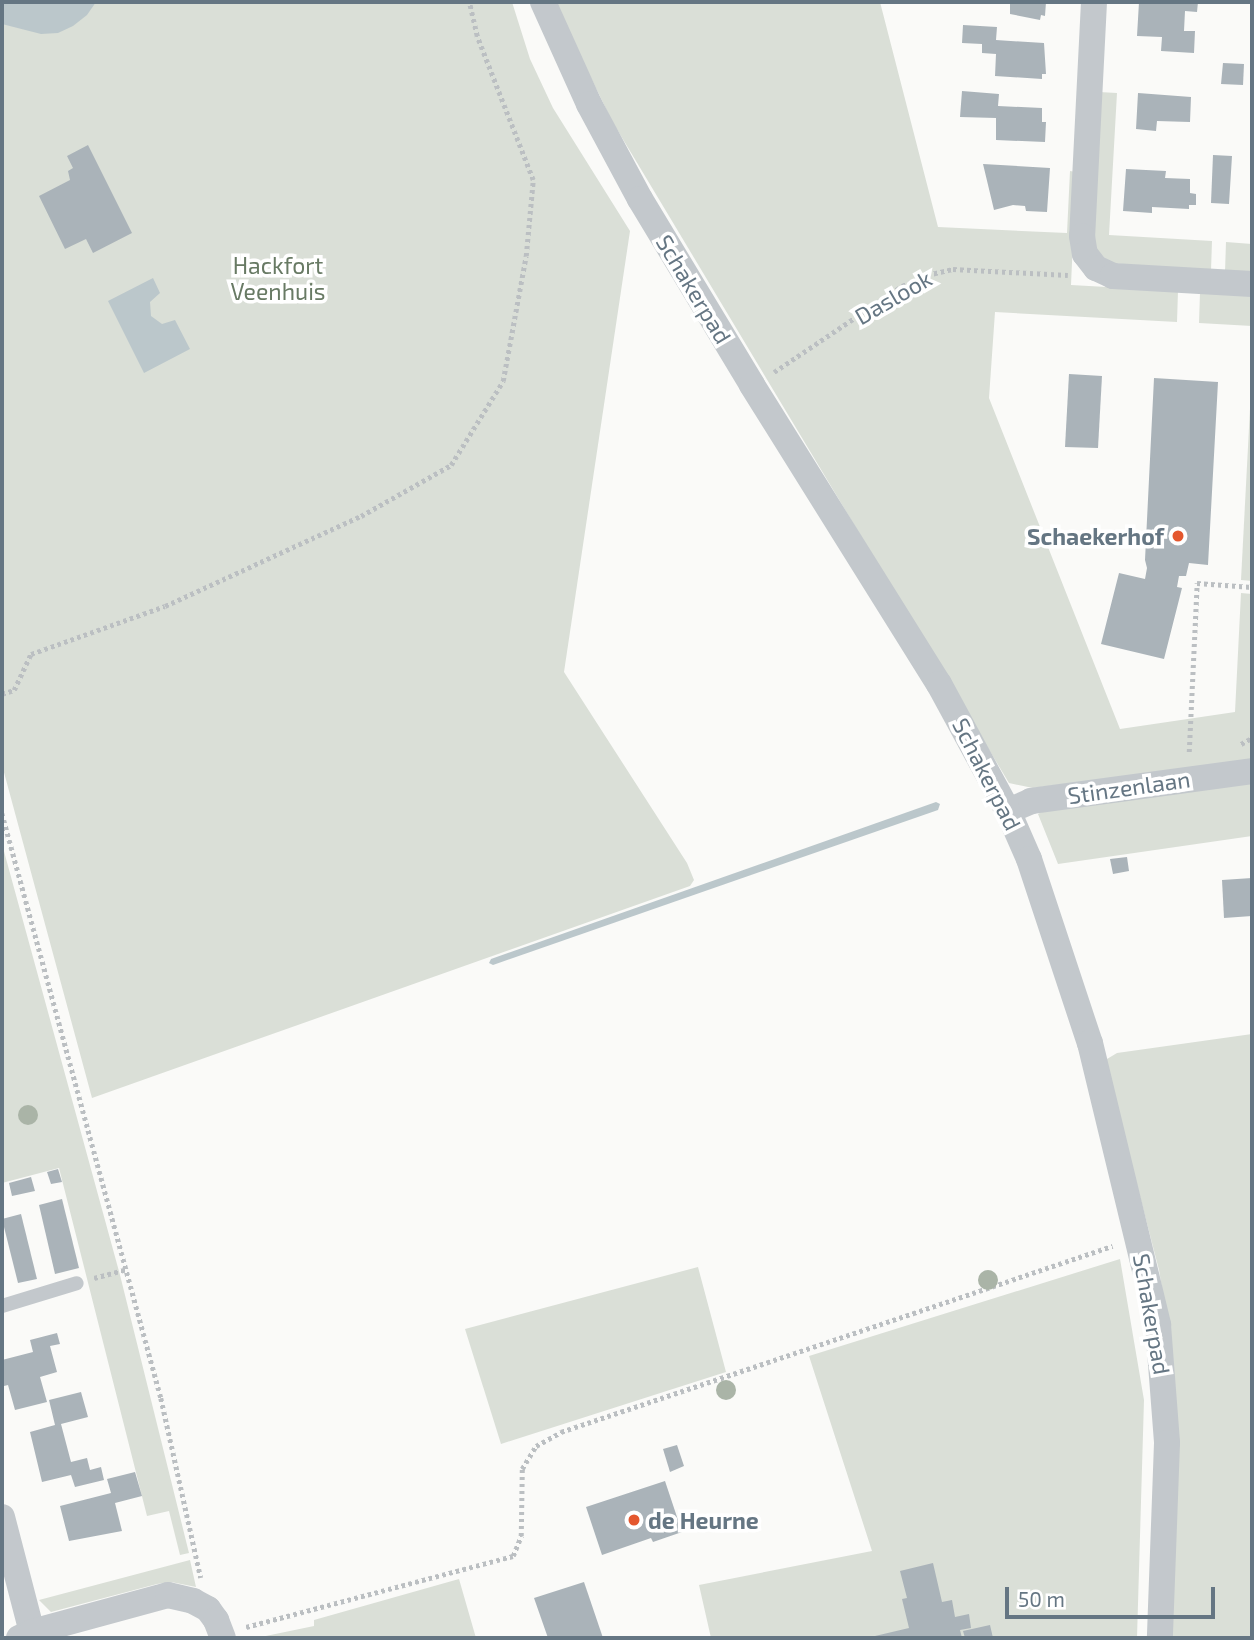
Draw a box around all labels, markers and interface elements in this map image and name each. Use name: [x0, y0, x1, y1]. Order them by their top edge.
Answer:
street label: Schakerpad: [651, 230, 737, 348]
park label: Hackfort Veenhuis: [230, 251, 326, 305]
street label: Daslook: [850, 264, 936, 330]
place label: Schaekerhof: [1027, 522, 1164, 550]
marker: Schaekerhof: [1170, 528, 1186, 544]
street label: Schakerpad: [947, 713, 1027, 835]
street label: Stinzenlaan: [1066, 765, 1192, 809]
street label: Schakerpad: [1128, 1251, 1176, 1377]
place label: de Heurne: [648, 1506, 759, 1534]
marker: de Heurne: [626, 1512, 642, 1528]
scale bar: [1009, 1574, 1219, 1618]
text: 50 m: [1018, 1586, 1065, 1611]

